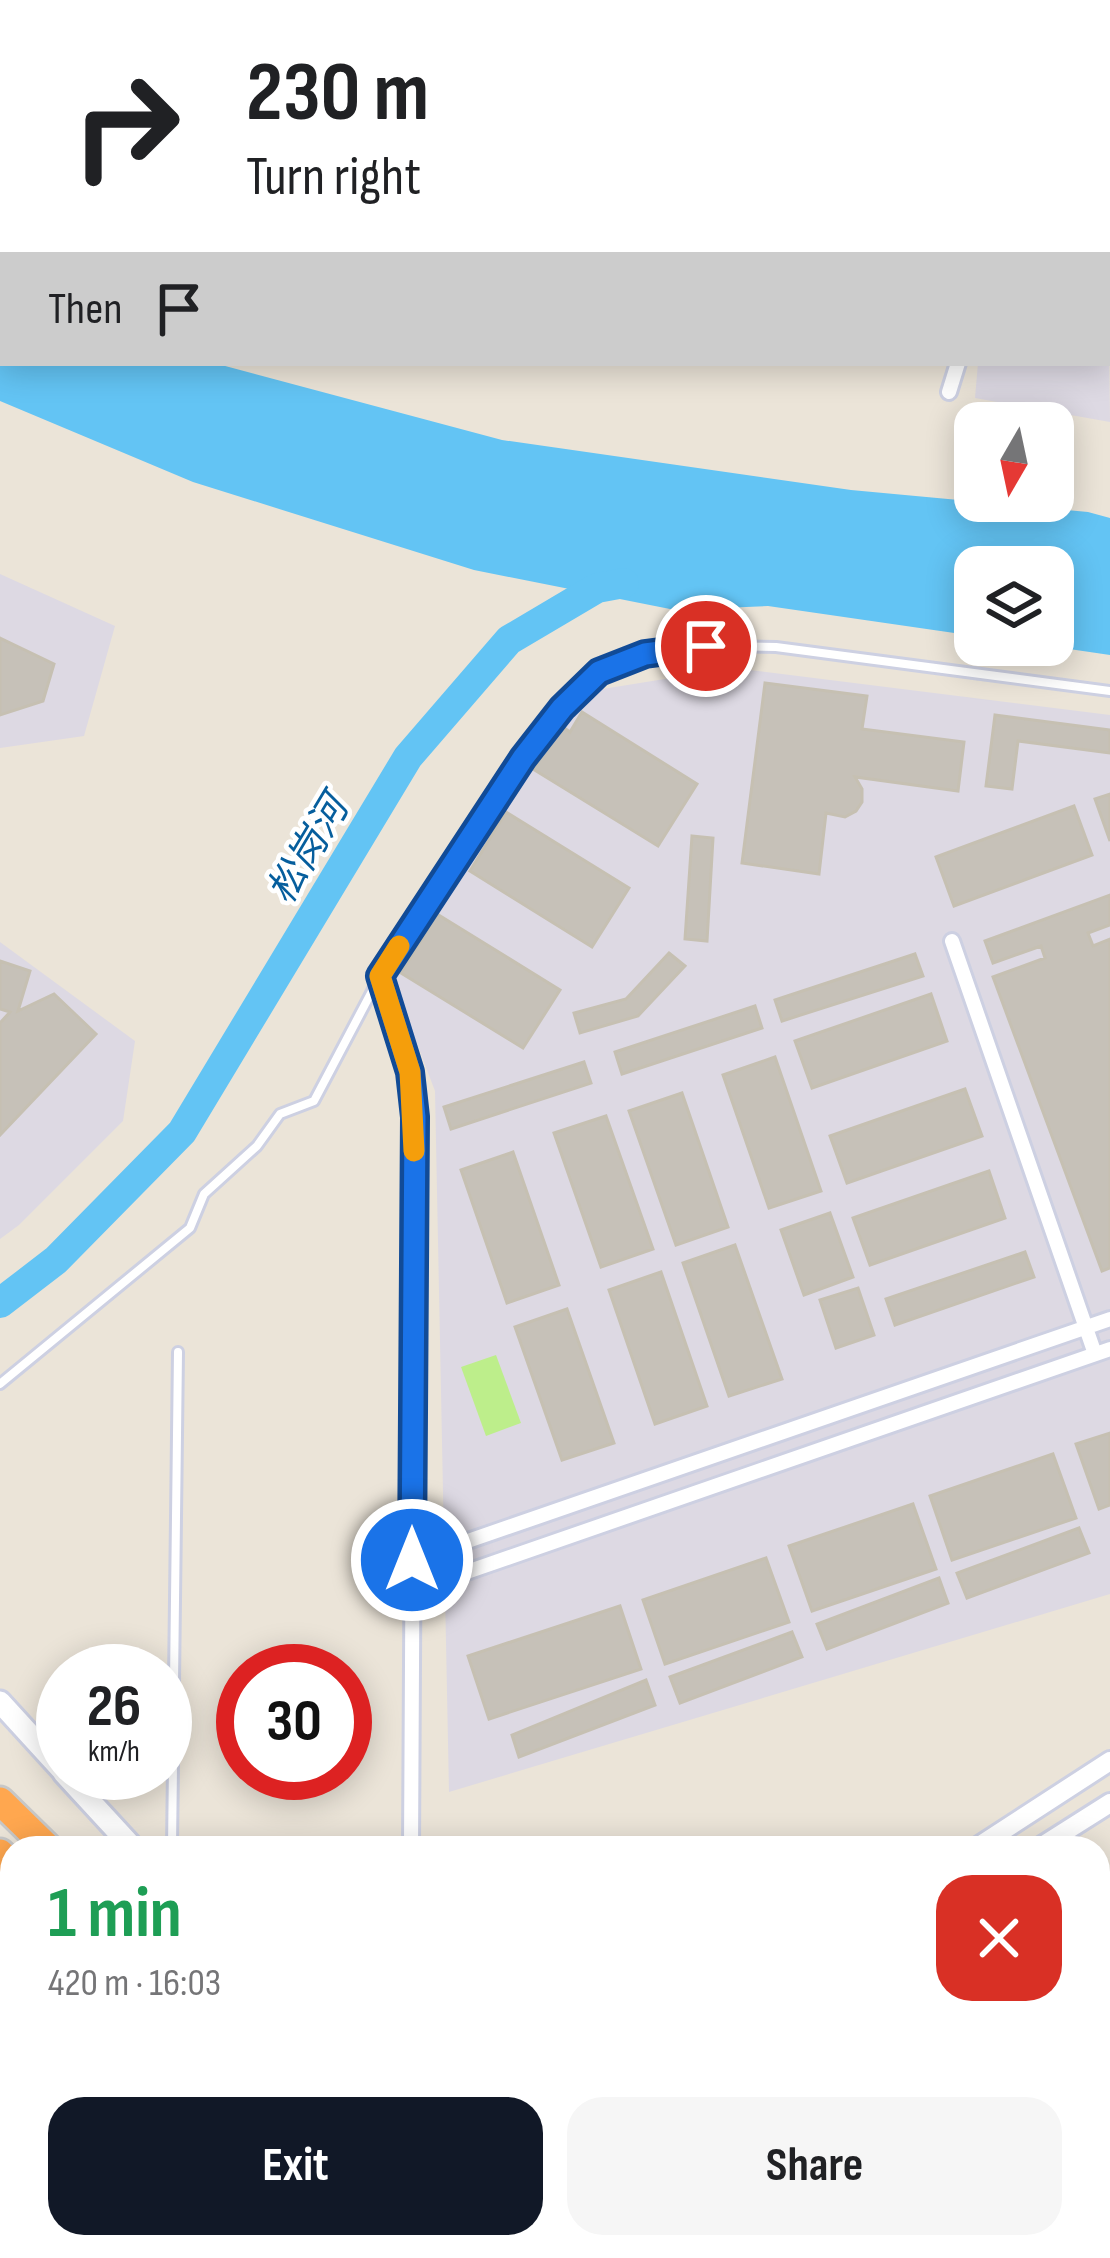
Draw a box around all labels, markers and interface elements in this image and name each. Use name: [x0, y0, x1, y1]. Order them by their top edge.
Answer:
text: 230 m: [246, 43, 429, 144]
icon: right: [48, 48, 204, 204]
text: Turn right: [246, 145, 421, 210]
icon: arrive: [146, 276, 212, 342]
text: Then: [48, 282, 122, 337]
north arrow: [954, 402, 1074, 522]
map controls: [954, 402, 1074, 666]
button: layers: [954, 546, 1074, 666]
pin: [655, 595, 757, 697]
icon: arrive: [673, 613, 739, 679]
water label: 松岗河: [259, 782, 363, 913]
position arrow: [349, 1497, 475, 1623]
speed limit sign: 30: [216, 1644, 372, 1800]
text: 26: [87, 1671, 141, 1743]
text: km/h: [88, 1734, 140, 1770]
text: 1 min: [48, 1871, 182, 1958]
button: close: [936, 1875, 1062, 2001]
text: 420 m · 16:03: [48, 1960, 221, 2007]
button: Exit: [48, 2097, 543, 2235]
button: Share: [567, 2097, 1062, 2235]

